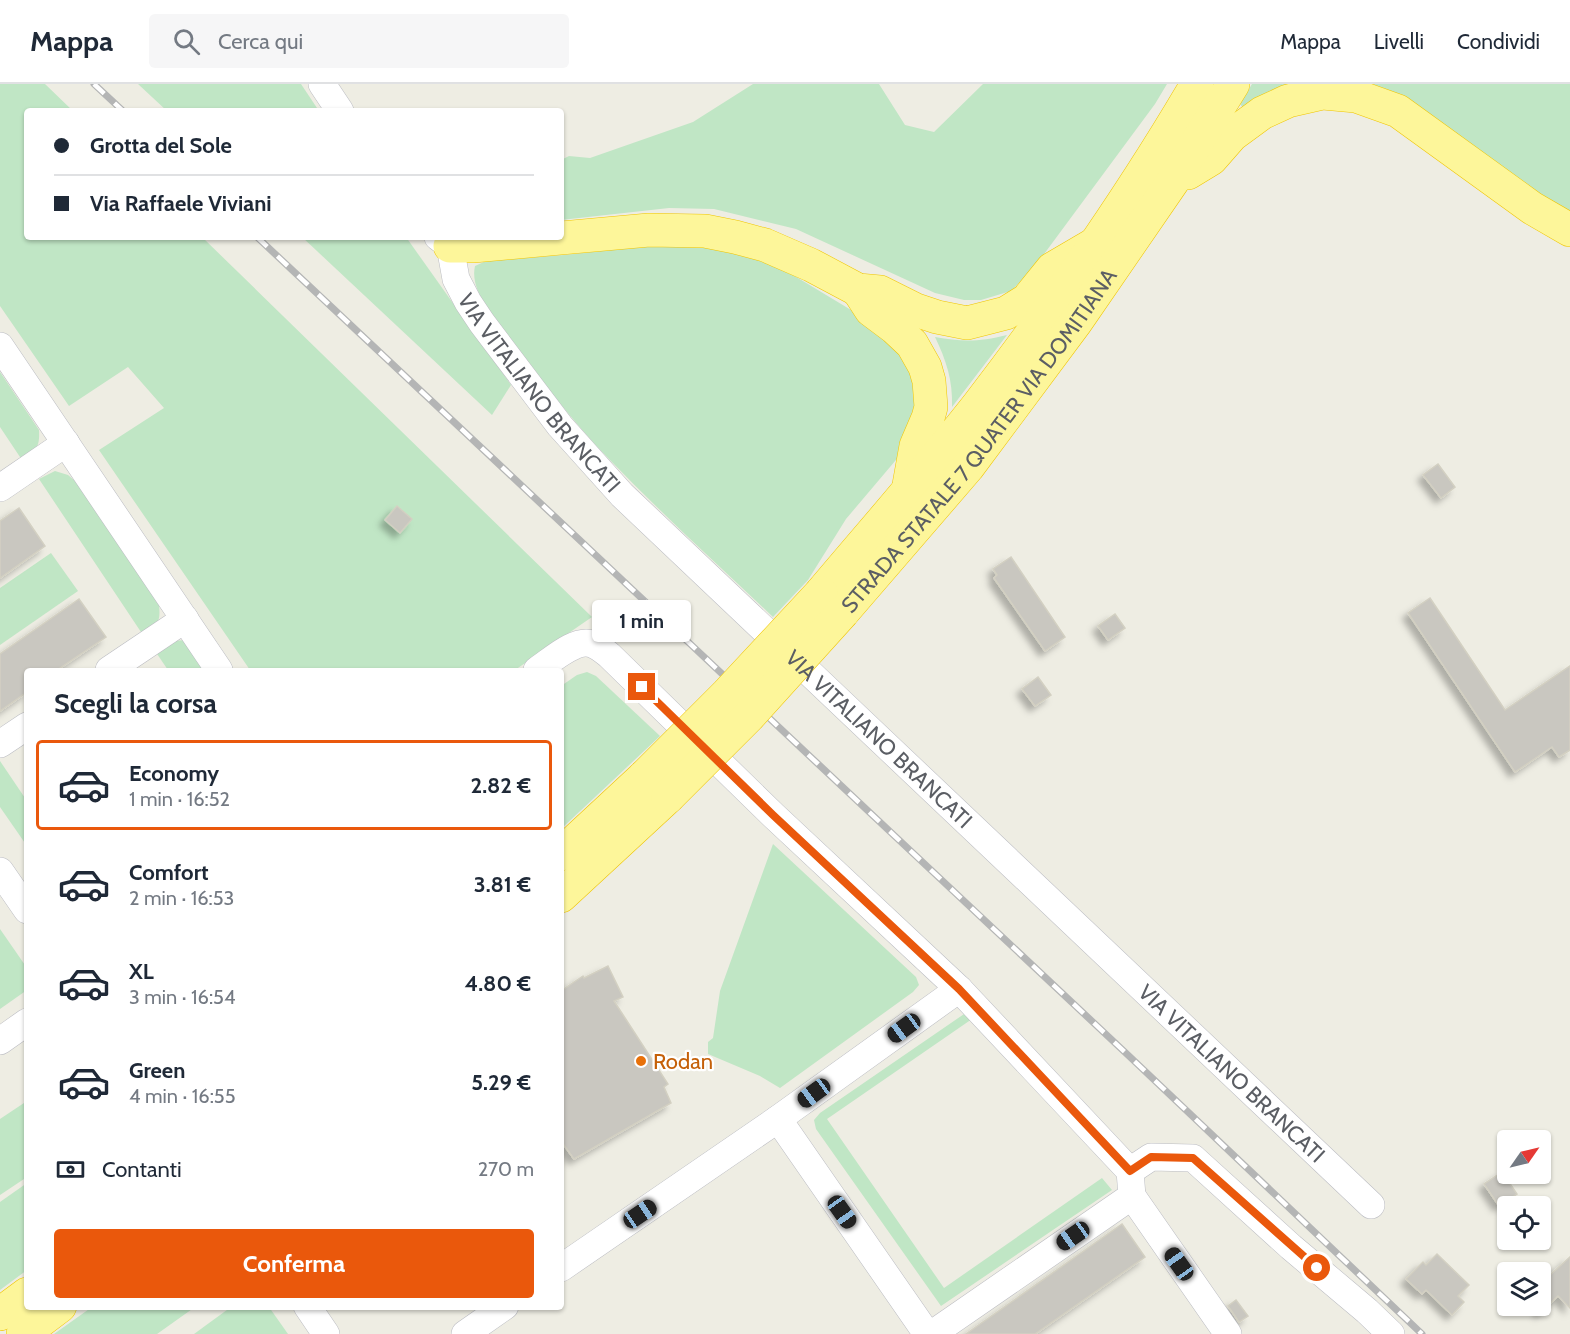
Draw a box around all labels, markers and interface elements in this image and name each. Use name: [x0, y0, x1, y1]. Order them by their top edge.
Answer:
search box: [149, 14, 569, 68]
text: Mappa: [30, 24, 113, 58]
icon: search: [170, 25, 203, 58]
text: Cerca qui: [218, 28, 303, 55]
text: Mappa: [1280, 29, 1341, 54]
text: Livelli: [1374, 29, 1424, 54]
text: Condividi: [1457, 29, 1540, 54]
text: Grotta del Sole: [90, 132, 232, 159]
text: Via Raffaele Viviani: [90, 190, 272, 217]
street label: STRADA STATALE 7 QUATER VIA DOMITIANA: [836, 263, 1123, 618]
street label: VIA VITALIANO BRANCATI: [452, 289, 626, 498]
callout: 1 min: [592, 600, 692, 642]
text: 1 min: [619, 609, 664, 633]
street label: VIA VITALIANO BRANCATI: [780, 644, 978, 834]
route end: [628, 673, 655, 700]
text: Scegli la corsa: [54, 687, 217, 720]
icon: car: [57, 758, 111, 812]
text: Economy: [129, 760, 219, 787]
text: 2.82 €: [471, 772, 531, 799]
text: 1 min · 16:52: [129, 787, 230, 811]
icon: car: [57, 857, 111, 911]
text: Comfort: [129, 859, 208, 886]
text: 3.81 €: [474, 871, 531, 898]
text: 2 min · 16:53: [129, 886, 234, 910]
icon: car: [57, 956, 111, 1010]
text: XL: [129, 958, 154, 985]
text: 4.80 €: [465, 970, 531, 997]
street label: VIA VITALIANO BRANCATI: [1133, 979, 1330, 1168]
text: 3 min · 16:54: [129, 985, 235, 1009]
car: [884, 1010, 924, 1046]
place label: Rodan: [653, 1048, 713, 1075]
marker: Rodan: [634, 1054, 648, 1068]
icon: car: [57, 1055, 111, 1109]
text: Green: [129, 1057, 185, 1084]
text: 5.29 €: [471, 1069, 531, 1096]
car: [794, 1075, 834, 1111]
text: 4 min · 16:55: [129, 1084, 235, 1108]
north arrow: [1497, 1130, 1551, 1184]
map controls: [1497, 1130, 1551, 1316]
icon: cash: [54, 1153, 87, 1186]
text: Contanti: [102, 1156, 182, 1183]
text: 270 m: [478, 1157, 534, 1181]
car: [824, 1192, 860, 1232]
car: [620, 1196, 660, 1232]
button: locate: [1497, 1196, 1551, 1250]
car: [1053, 1218, 1093, 1254]
button: Conferma: [54, 1229, 534, 1298]
car: [1161, 1244, 1197, 1284]
route start: [1303, 1254, 1330, 1281]
button: layers: [1497, 1262, 1551, 1316]

